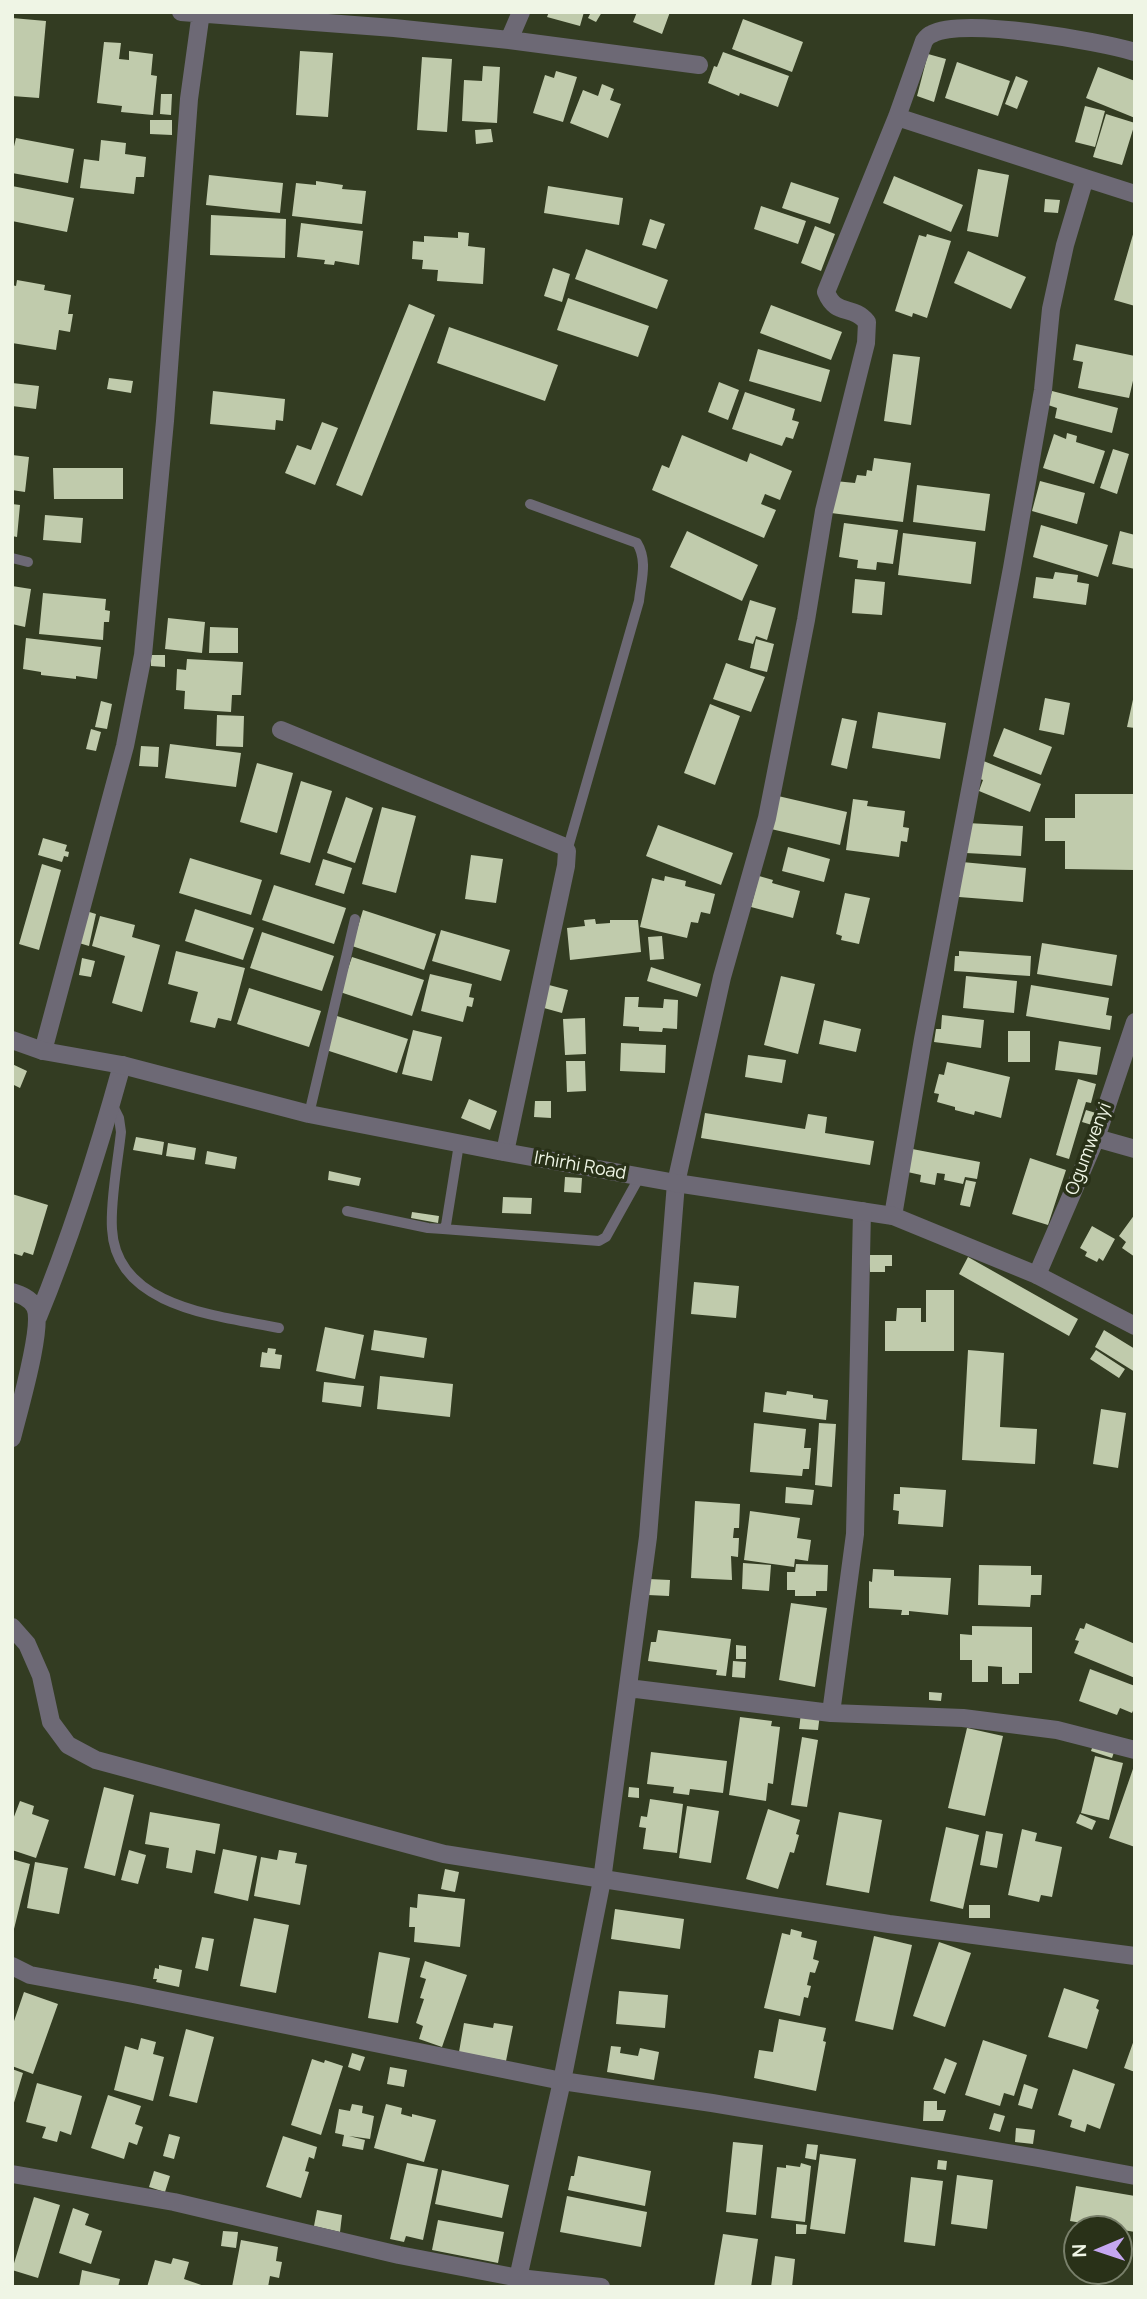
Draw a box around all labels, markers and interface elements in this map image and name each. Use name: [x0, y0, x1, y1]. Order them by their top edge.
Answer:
street label: Ogumwenyi: [1061, 1100, 1117, 1198]
street label: Irhirhi Road: [532, 1147, 628, 1185]
north arrow: [1063, 2215, 1133, 2285]
text: N: [1066, 2243, 1092, 2258]

